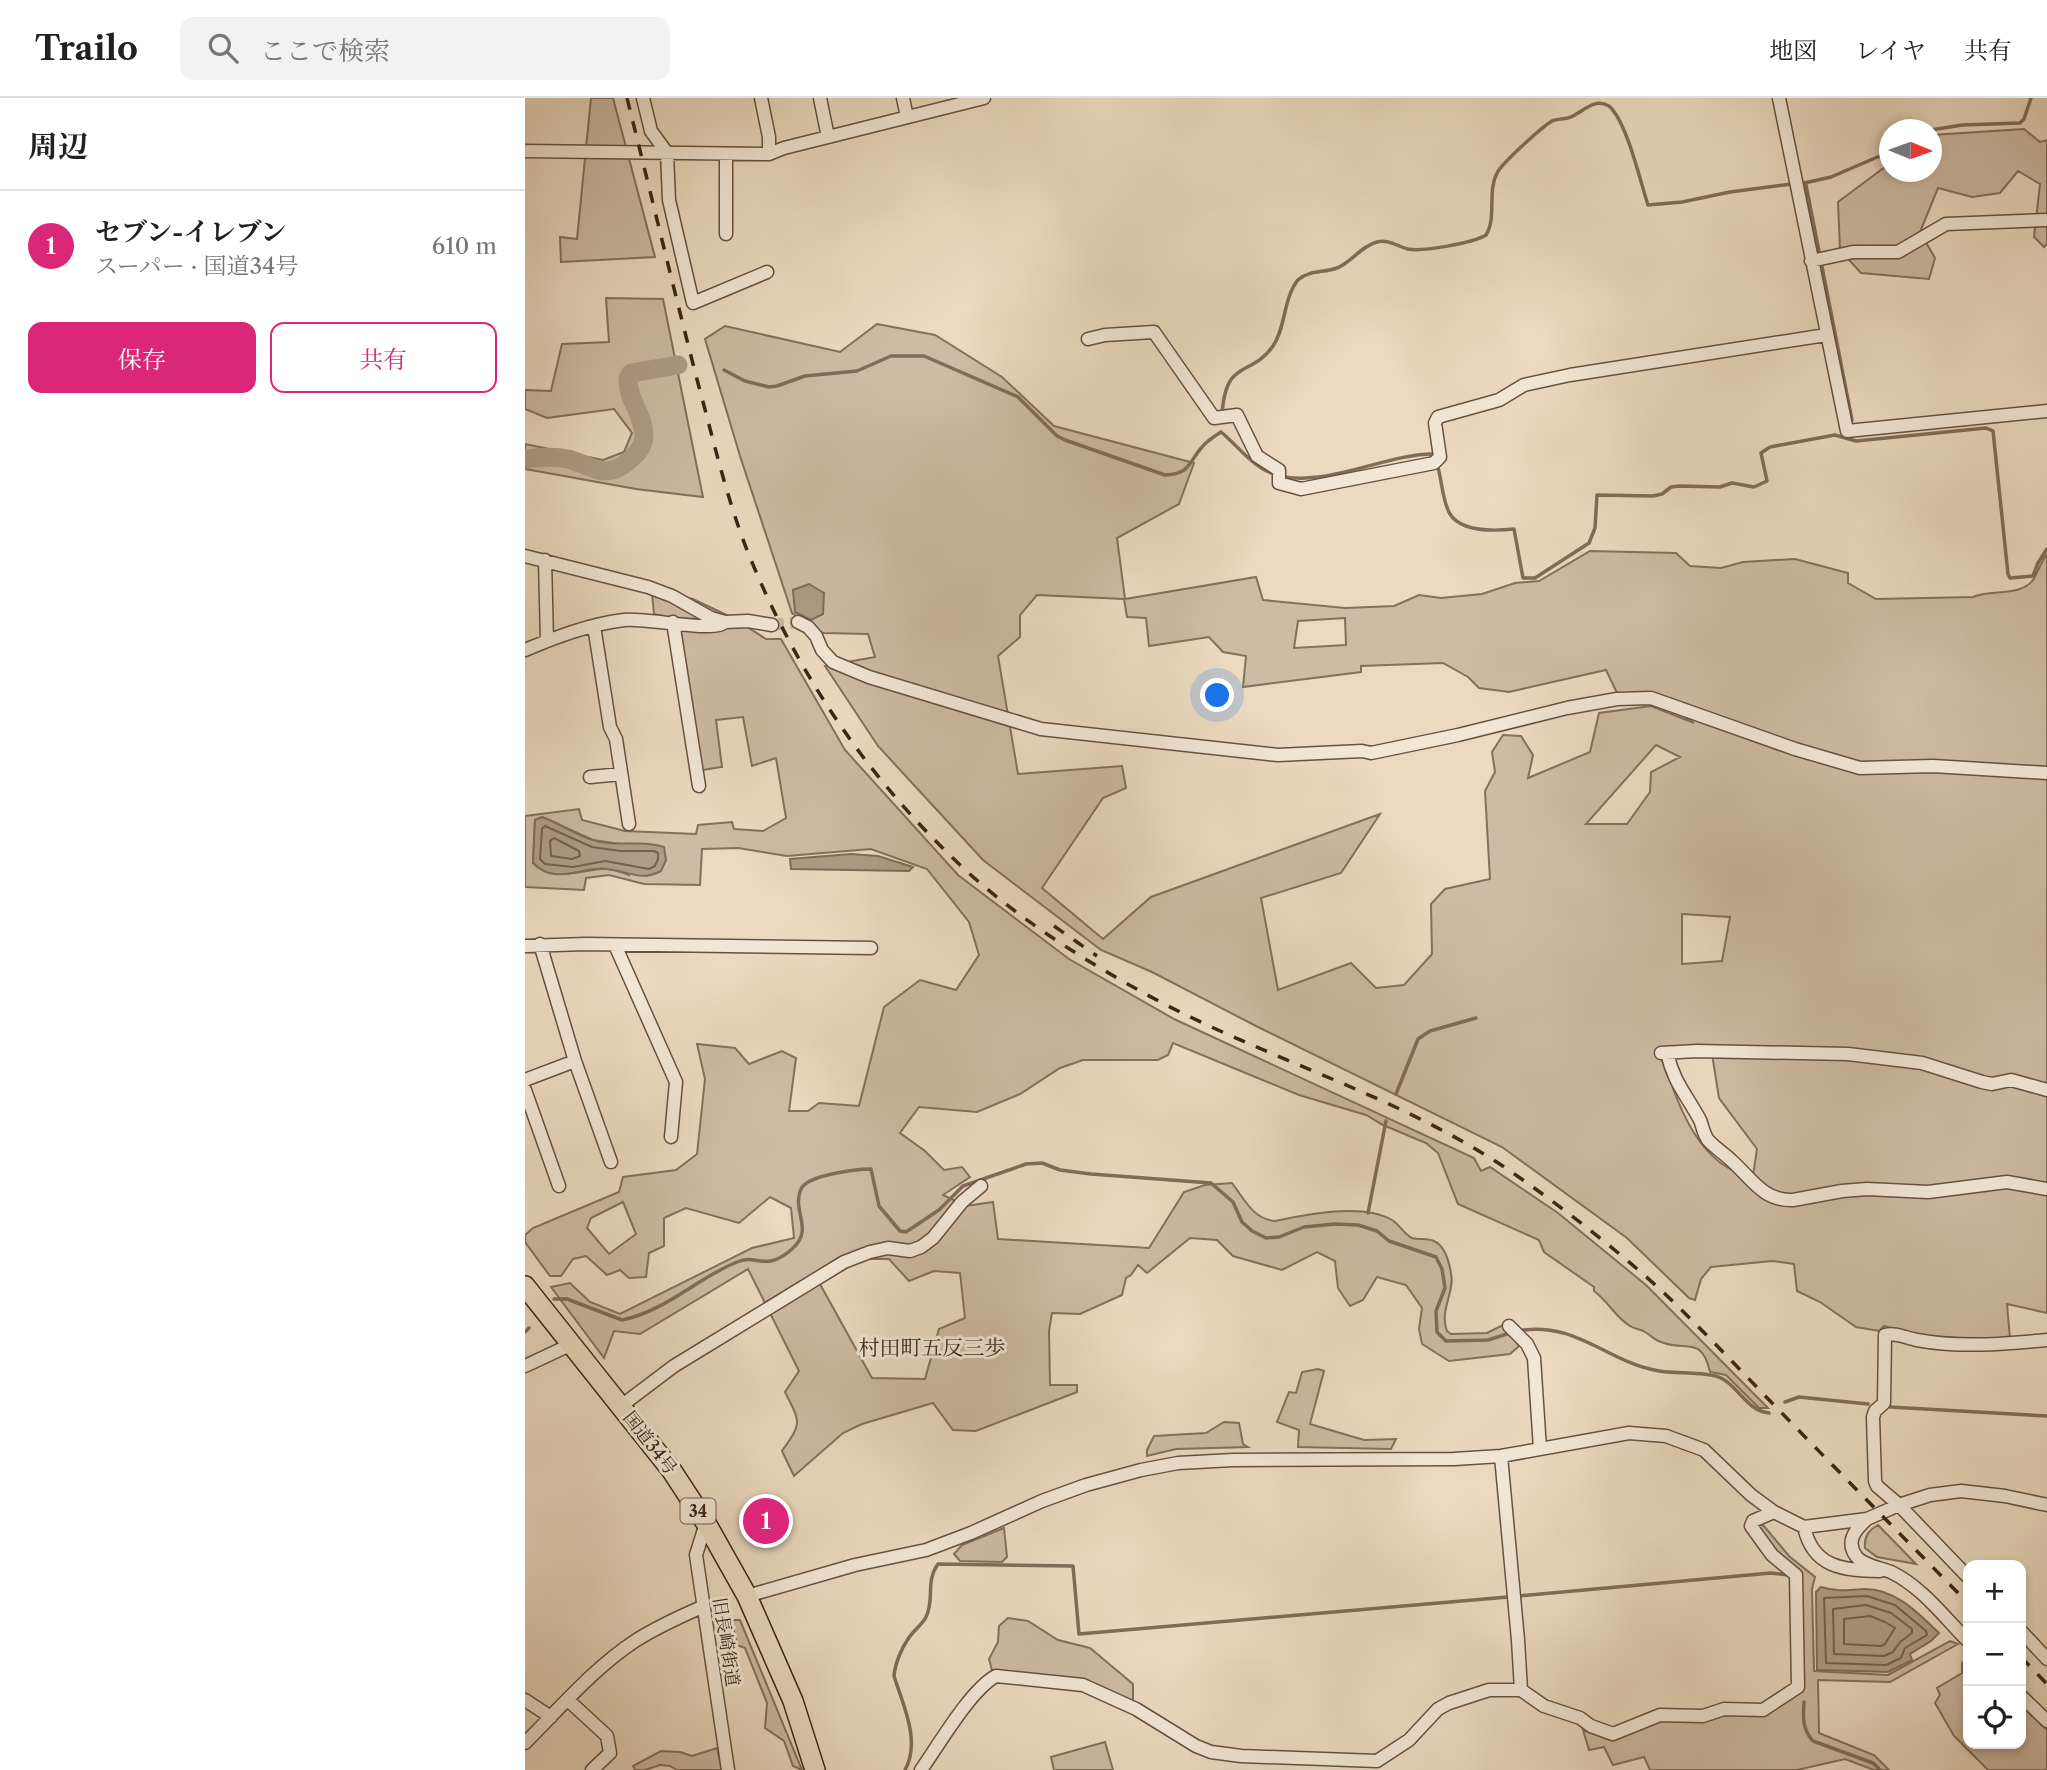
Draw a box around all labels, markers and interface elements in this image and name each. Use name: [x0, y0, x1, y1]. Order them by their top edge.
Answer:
search box: [180, 17, 670, 80]
text: Trailo: [35, 28, 138, 69]
icon: search: [204, 29, 242, 67]
text: ここで検索: [260, 35, 390, 67]
text: 地図: [1769, 36, 1817, 65]
text: レイヤ: [1855, 36, 1926, 65]
text: 共有: [1964, 36, 2012, 65]
north arrow: [1879, 119, 1942, 182]
text: 周辺: [28, 128, 88, 165]
text: セブン-イレブン: [95, 216, 286, 248]
text: 1: [46, 232, 56, 260]
text: 610 m: [432, 232, 497, 260]
text: スーパー · 国道34号: [95, 252, 298, 280]
button: 保存: [28, 322, 256, 393]
button: 共有: [270, 322, 497, 393]
your location: [1200, 678, 1234, 712]
district label: 村田町五反三歩: [859, 1335, 1006, 1360]
street label: 国道34号: [618, 1407, 682, 1479]
pin: 1: [743, 1495, 789, 1547]
road number: 34: [681, 1498, 715, 1524]
map controls: [1963, 1560, 2026, 1749]
button: +: [1963, 1560, 2026, 1623]
street label: 旧長崎街道: [708, 1596, 744, 1688]
button: −: [1963, 1623, 2026, 1686]
button: locate: [1963, 1686, 2026, 1749]

